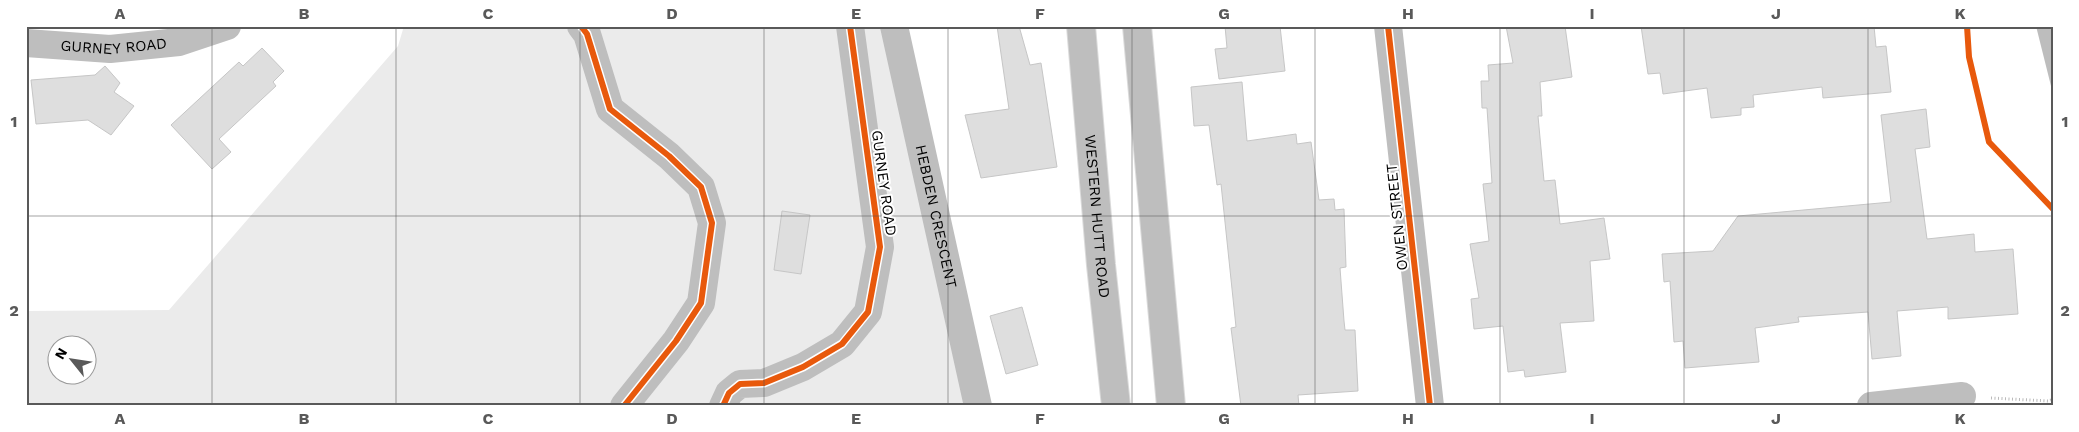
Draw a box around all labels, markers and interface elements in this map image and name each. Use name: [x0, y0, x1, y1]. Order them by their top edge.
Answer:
text: A: [115, 4, 126, 23]
text: B: [299, 4, 310, 23]
text: C: [483, 4, 494, 23]
text: D: [666, 4, 678, 23]
text: E: [851, 4, 861, 23]
text: F: [1035, 4, 1045, 23]
text: G: [1218, 4, 1230, 23]
text: H: [1402, 4, 1414, 23]
text: I: [1589, 4, 1595, 23]
text: J: [1771, 4, 1781, 23]
text: K: [1954, 4, 1966, 23]
street label: GURNEY ROAD: [60, 34, 168, 58]
text: 1: [11, 112, 17, 131]
text: 1: [2062, 112, 2068, 131]
street label: GURNEY ROAD: [868, 129, 900, 237]
street label: WESTERN HUTT ROAD: [1081, 134, 1113, 299]
street label: HEBDEN CRESCENT: [912, 143, 961, 290]
street label: OWEN STREET: [1382, 163, 1412, 271]
text: 2: [9, 301, 19, 320]
text: 2: [2060, 301, 2070, 320]
north arrow: [48, 334, 98, 384]
text: N: [51, 345, 70, 362]
text: A: [115, 409, 126, 428]
text: B: [299, 409, 310, 428]
text: C: [483, 409, 494, 428]
text: D: [666, 409, 678, 428]
text: E: [851, 409, 861, 428]
text: F: [1035, 409, 1045, 428]
text: G: [1218, 409, 1230, 428]
text: H: [1402, 409, 1414, 428]
text: I: [1589, 409, 1595, 428]
text: J: [1771, 409, 1781, 428]
text: K: [1954, 409, 1966, 428]

